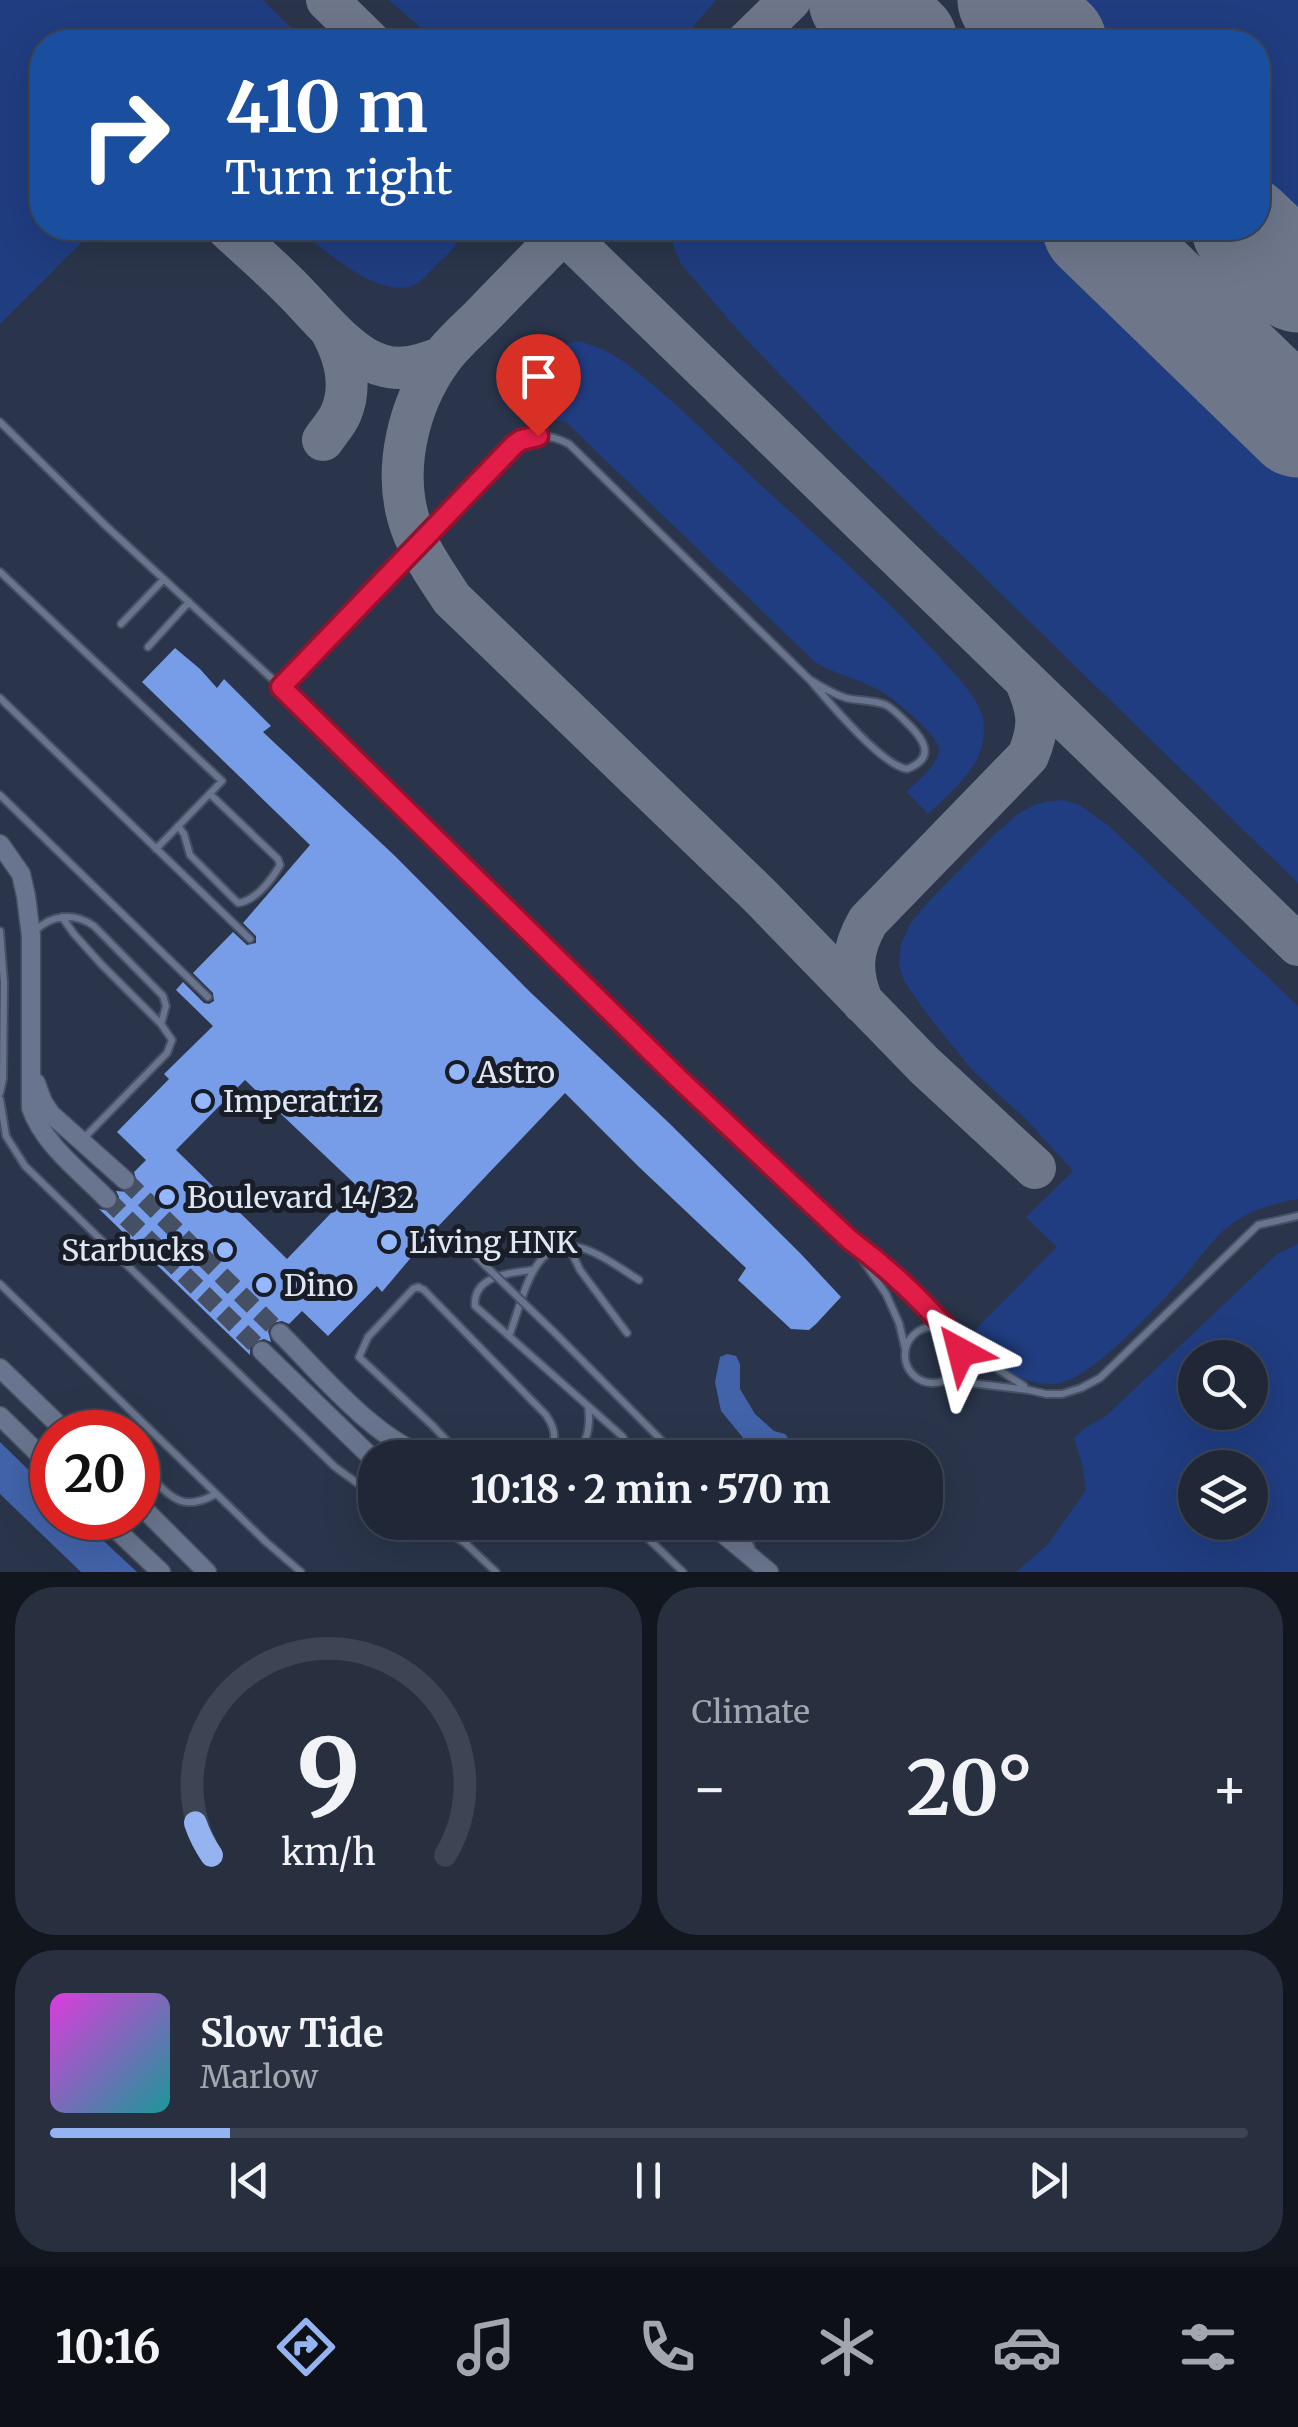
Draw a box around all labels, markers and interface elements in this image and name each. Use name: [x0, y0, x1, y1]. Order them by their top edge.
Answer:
text: 410 m: [225, 63, 428, 151]
icon: right: [60, 70, 190, 200]
text: Turn right: [225, 150, 453, 206]
pin: [496, 334, 581, 437]
icon: arrive: [511, 349, 566, 404]
place label: Astro: [476, 1053, 555, 1091]
marker: Astro: [446, 1061, 468, 1083]
place label: Imperatriz: [223, 1082, 378, 1120]
marker: Imperatriz: [192, 1090, 214, 1112]
place label: Boulevard 14/32: [187, 1178, 415, 1216]
marker: Boulevard 14/32: [156, 1186, 178, 1208]
place label: Living HNK: [409, 1223, 578, 1261]
place label: Starbucks: [61, 1231, 205, 1269]
marker: Living HNK: [378, 1231, 400, 1253]
marker: Starbucks: [214, 1239, 236, 1261]
place label: Dino: [284, 1266, 354, 1304]
marker: Dino: [253, 1274, 275, 1296]
position arrow: [909, 1300, 1013, 1404]
map controls: [1178, 1340, 1268, 1540]
button: search: [1178, 1340, 1268, 1430]
speed limit sign: 20: [30, 1410, 160, 1540]
button: layers: [1178, 1450, 1268, 1540]
text: 10:18 · 2 min · 570 m: [470, 1466, 831, 1513]
text: Climate: [692, 1692, 810, 1732]
text: 9: [296, 1711, 360, 1841]
text: 20°: [906, 1741, 1033, 1835]
text: −: [692, 1754, 728, 1823]
text: +: [1211, 1754, 1248, 1823]
text: km/h: [281, 1830, 376, 1875]
text: Slow Tide: [200, 2010, 384, 2057]
text: Marlow: [200, 2057, 318, 2097]
icon: previous: [222, 2153, 277, 2208]
icon: pause: [621, 2153, 676, 2208]
icon: next: [1021, 2153, 1076, 2208]
icon: directions: [271, 2312, 341, 2382]
icon: music: [451, 2312, 521, 2382]
icon: phone: [632, 2312, 702, 2382]
icon: climate: [812, 2312, 882, 2382]
icon: car: [992, 2312, 1062, 2382]
icon: filters: [1173, 2312, 1243, 2382]
text: 10:16: [55, 2319, 160, 2375]

